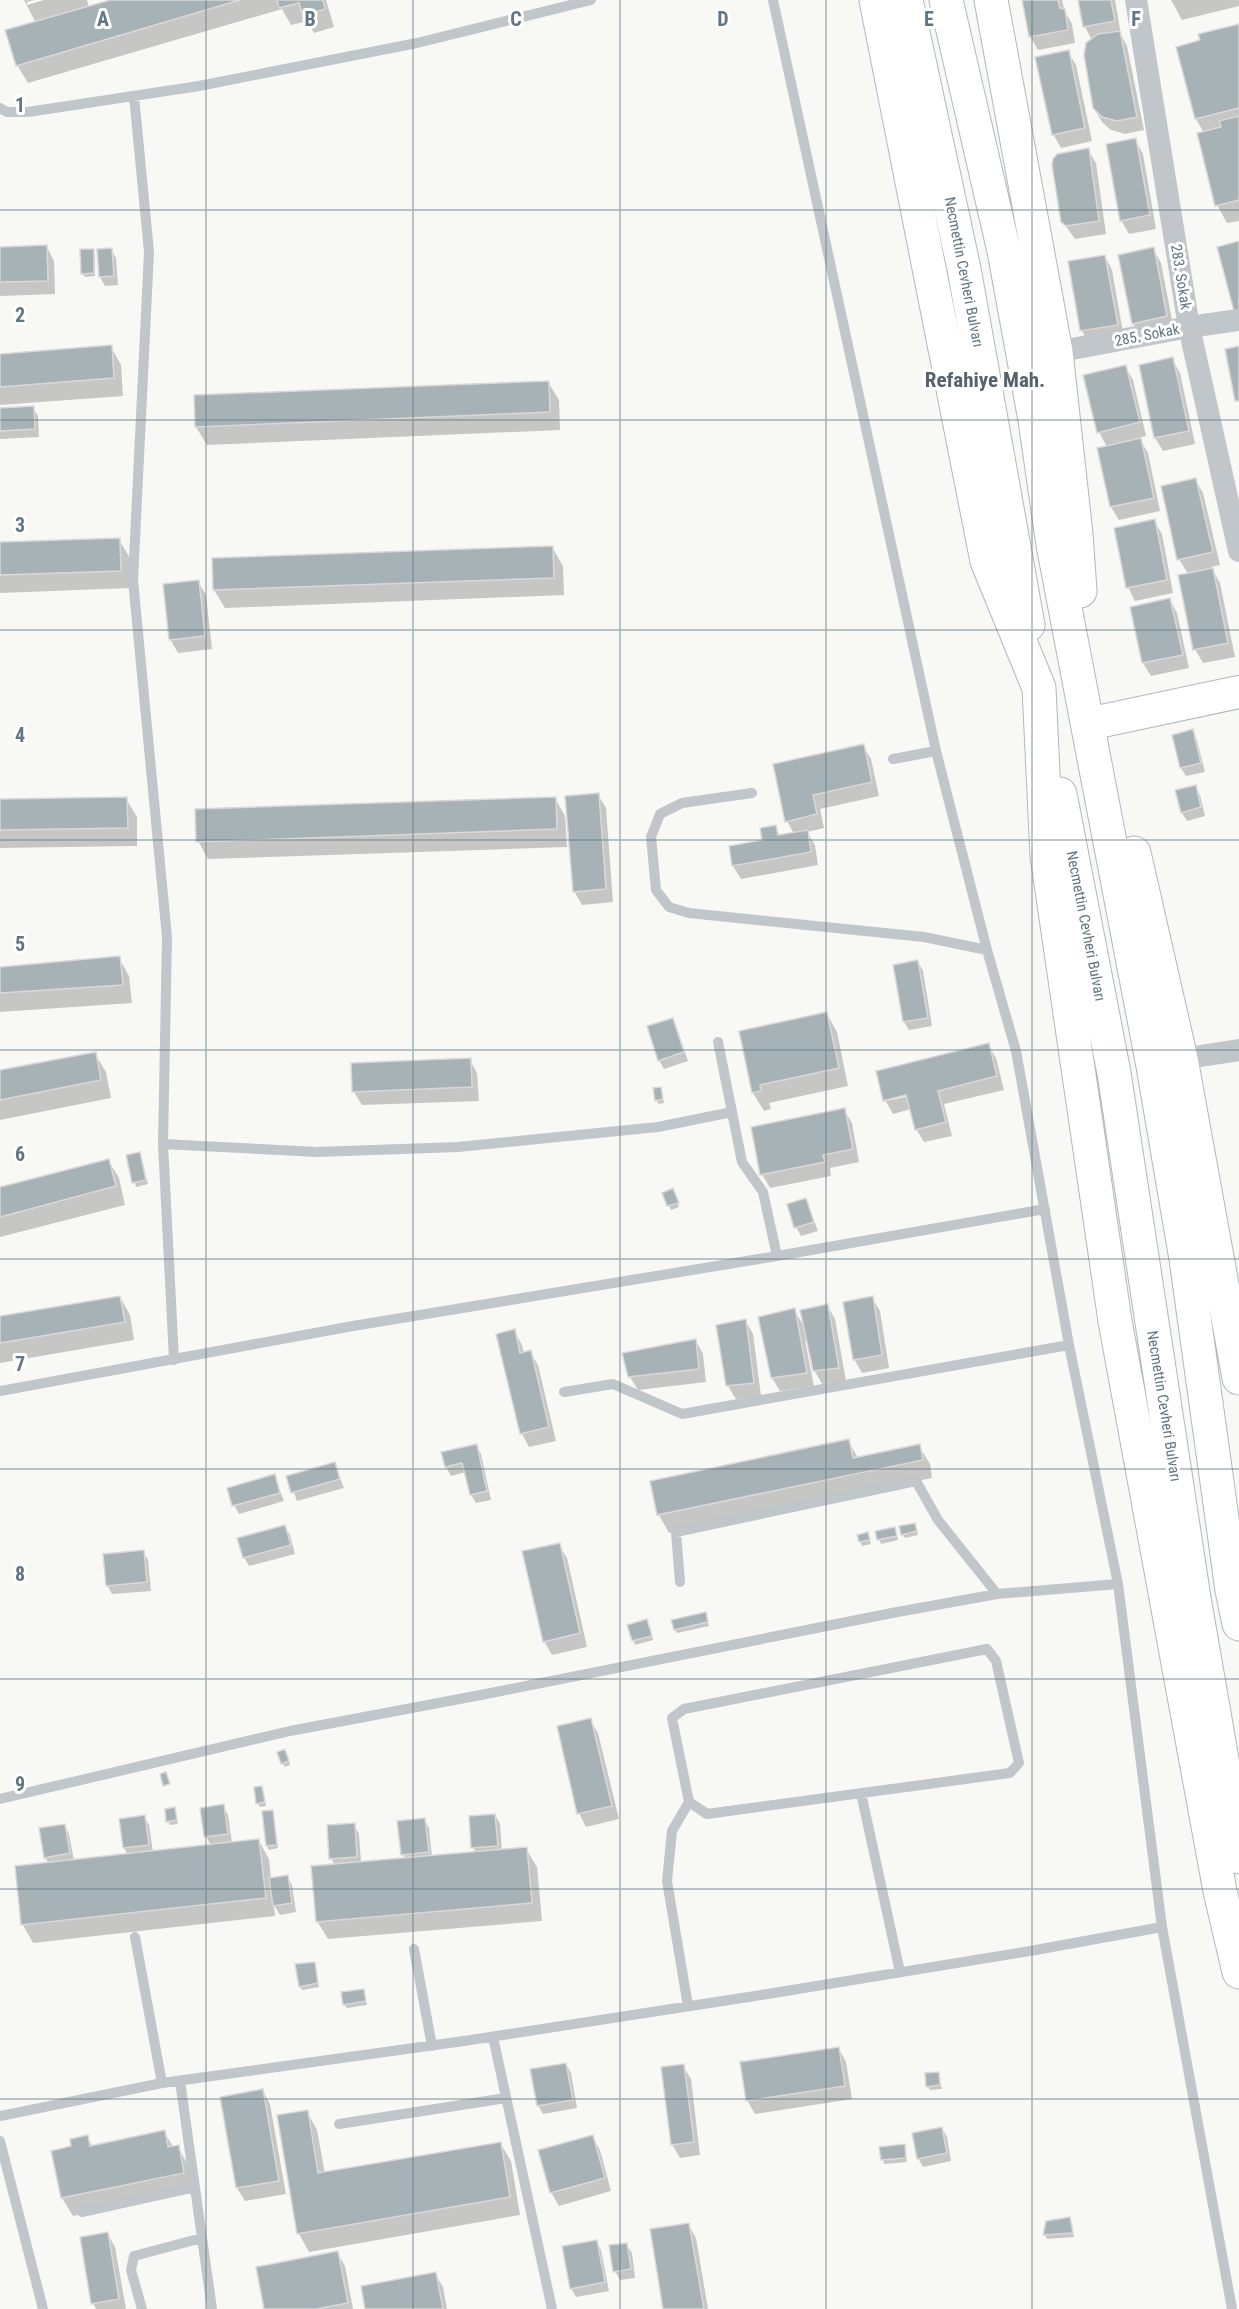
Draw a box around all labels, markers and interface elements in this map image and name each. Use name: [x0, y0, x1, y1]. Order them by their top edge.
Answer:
text: A: [97, 7, 109, 31]
text: B: [304, 7, 316, 31]
text: C: [510, 7, 522, 31]
text: D: [717, 7, 729, 31]
text: E: [924, 7, 934, 31]
text: F: [1131, 7, 1141, 31]
text: 1: [15, 93, 25, 117]
street label: Necmettin Cevheri Bulvarı: [941, 195, 987, 349]
street label: 283. Sokak: [1167, 243, 1195, 311]
text: 2: [15, 303, 25, 327]
street label: 285. Sokak: [1113, 320, 1181, 350]
district label: Refahiye Mah.: [925, 368, 1045, 392]
text: 3: [15, 513, 25, 537]
text: 4: [15, 723, 25, 747]
street label: Necmettin Cevheri Bulvarı: [1063, 849, 1109, 1003]
text: 5: [15, 932, 25, 956]
text: 6: [15, 1142, 25, 1166]
street label: Necmettin Cevheri Bulvarı: [1143, 1329, 1185, 1483]
text: 7: [15, 1352, 25, 1376]
text: 8: [15, 1562, 25, 1586]
text: 9: [15, 1772, 25, 1796]

